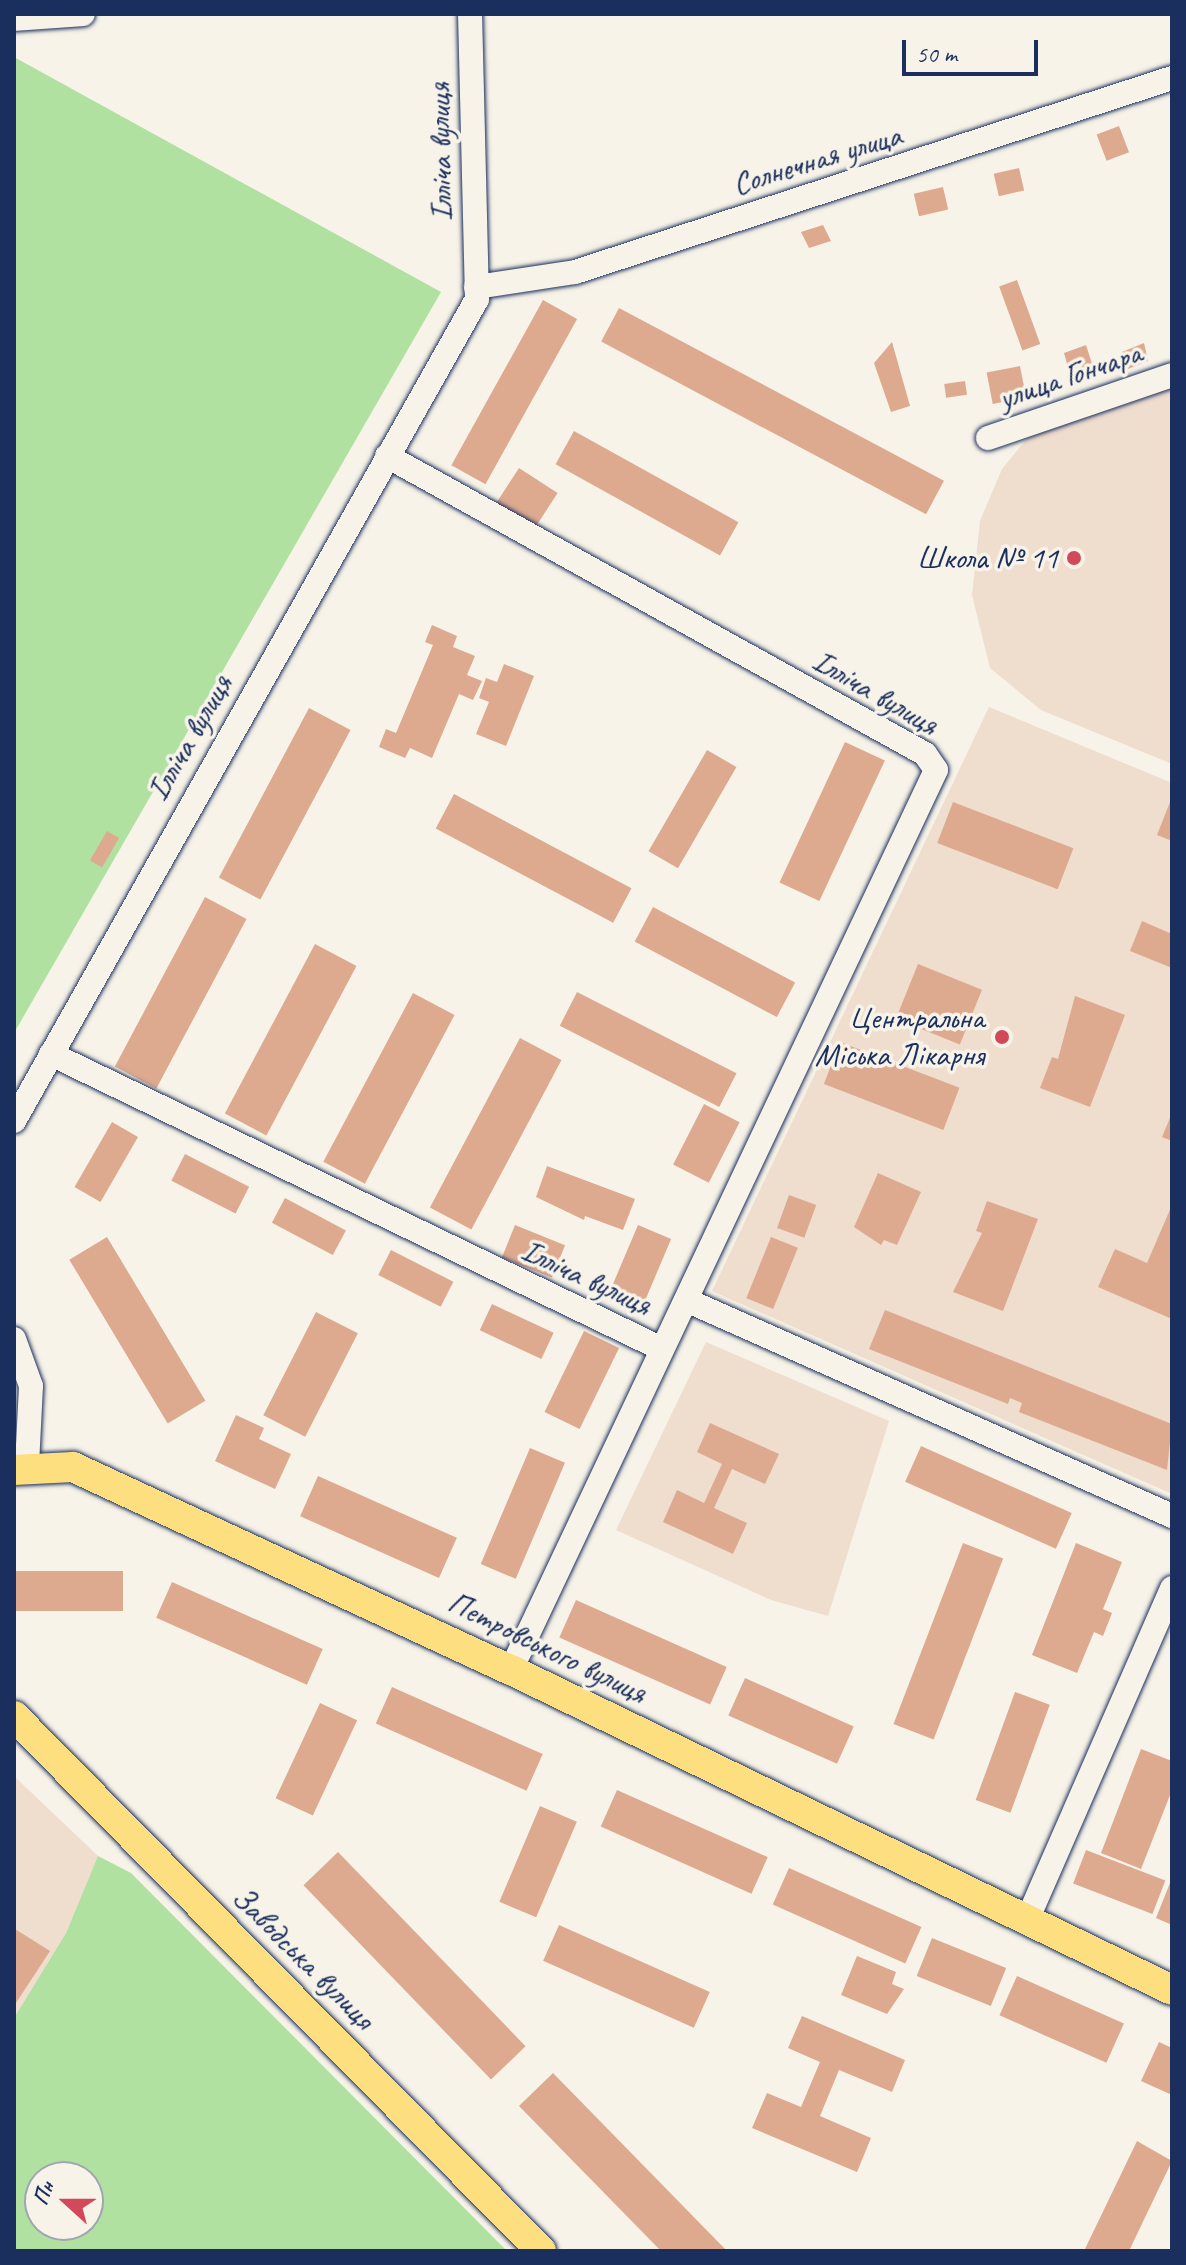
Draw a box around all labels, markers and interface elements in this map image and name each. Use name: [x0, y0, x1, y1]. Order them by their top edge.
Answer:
scale bar: [906, 24, 1042, 74]
text: 50 m: [916, 39, 957, 69]
street label: Ілліча вулиця: [421, 82, 461, 222]
street label: Солнечная улица: [727, 116, 907, 204]
street label: улица Гончара: [993, 334, 1147, 418]
place label: Школа № 11: [917, 539, 1058, 577]
marker: Школа № 11: [1065, 549, 1083, 567]
street label: Ілліча вулиця: [805, 641, 945, 745]
street label: Ілліча вулиця: [138, 668, 242, 808]
place label: Центральна Міська Лікарня: [815, 1000, 984, 1075]
marker: Центральна Міська Лікарня: [991, 1026, 1013, 1048]
street label: Ілліча вулиця: [515, 1231, 657, 1325]
street label: Петровського вулиця: [441, 1583, 653, 1713]
street label: Заводська вулиця: [224, 1879, 382, 2037]
north arrow: [24, 2161, 104, 2241]
text: Пн: [26, 2177, 61, 2209]

